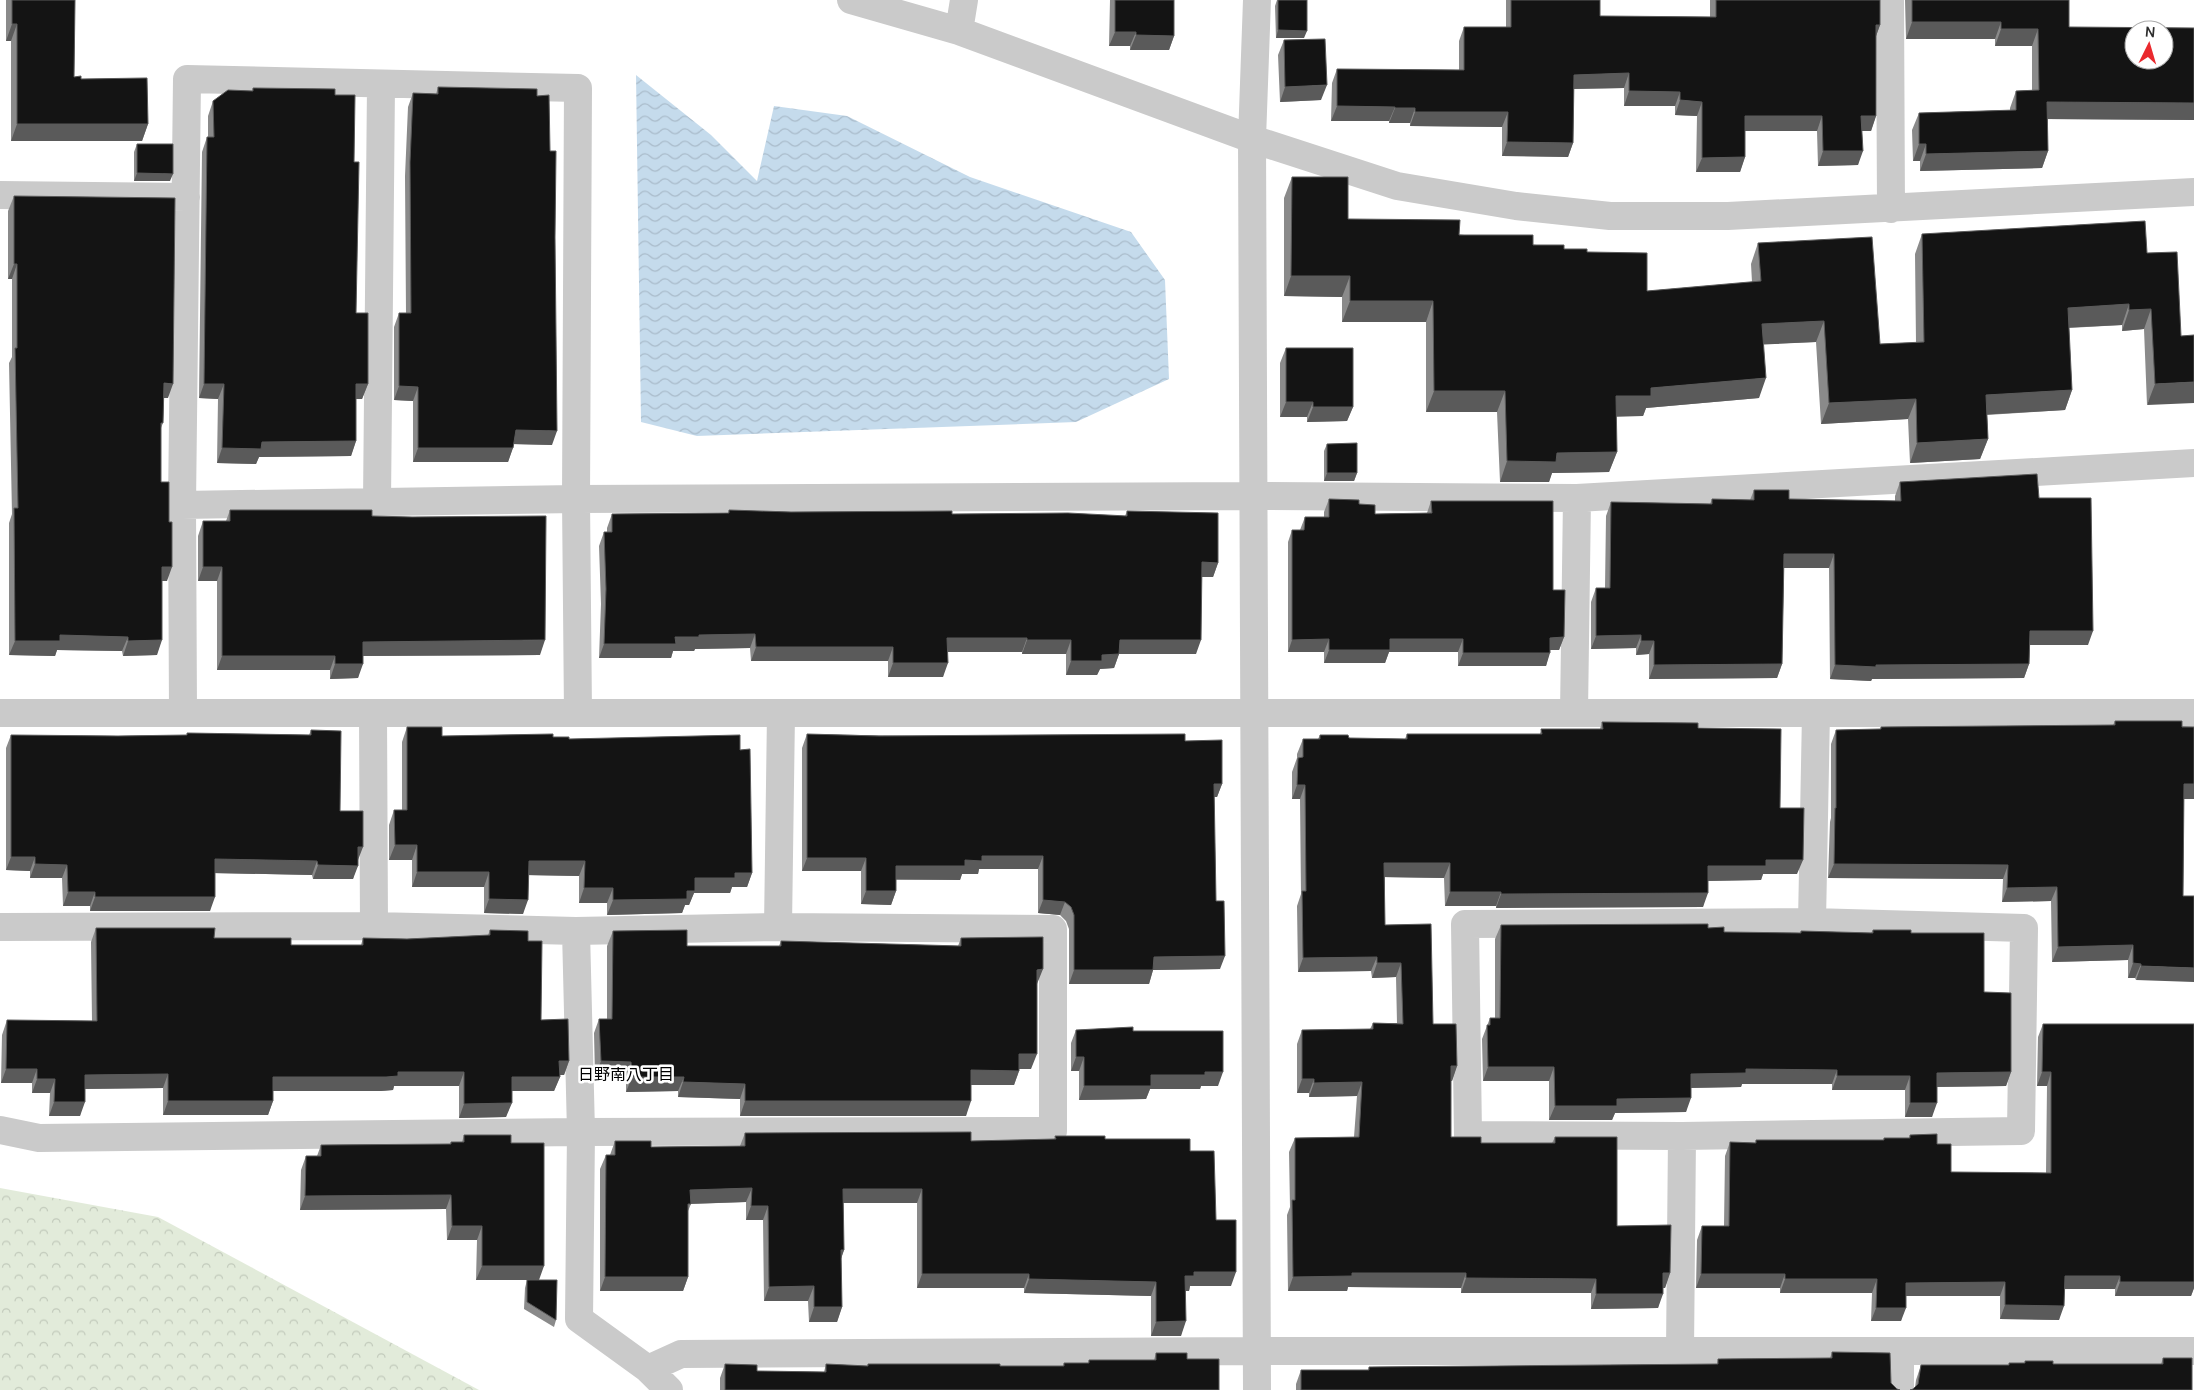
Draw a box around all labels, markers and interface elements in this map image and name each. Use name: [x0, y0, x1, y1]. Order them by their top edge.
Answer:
north arrow: [2124, 20, 2174, 70]
text: N: [2144, 22, 2156, 41]
district label: 日野南八丁目: [578, 1063, 674, 1085]

